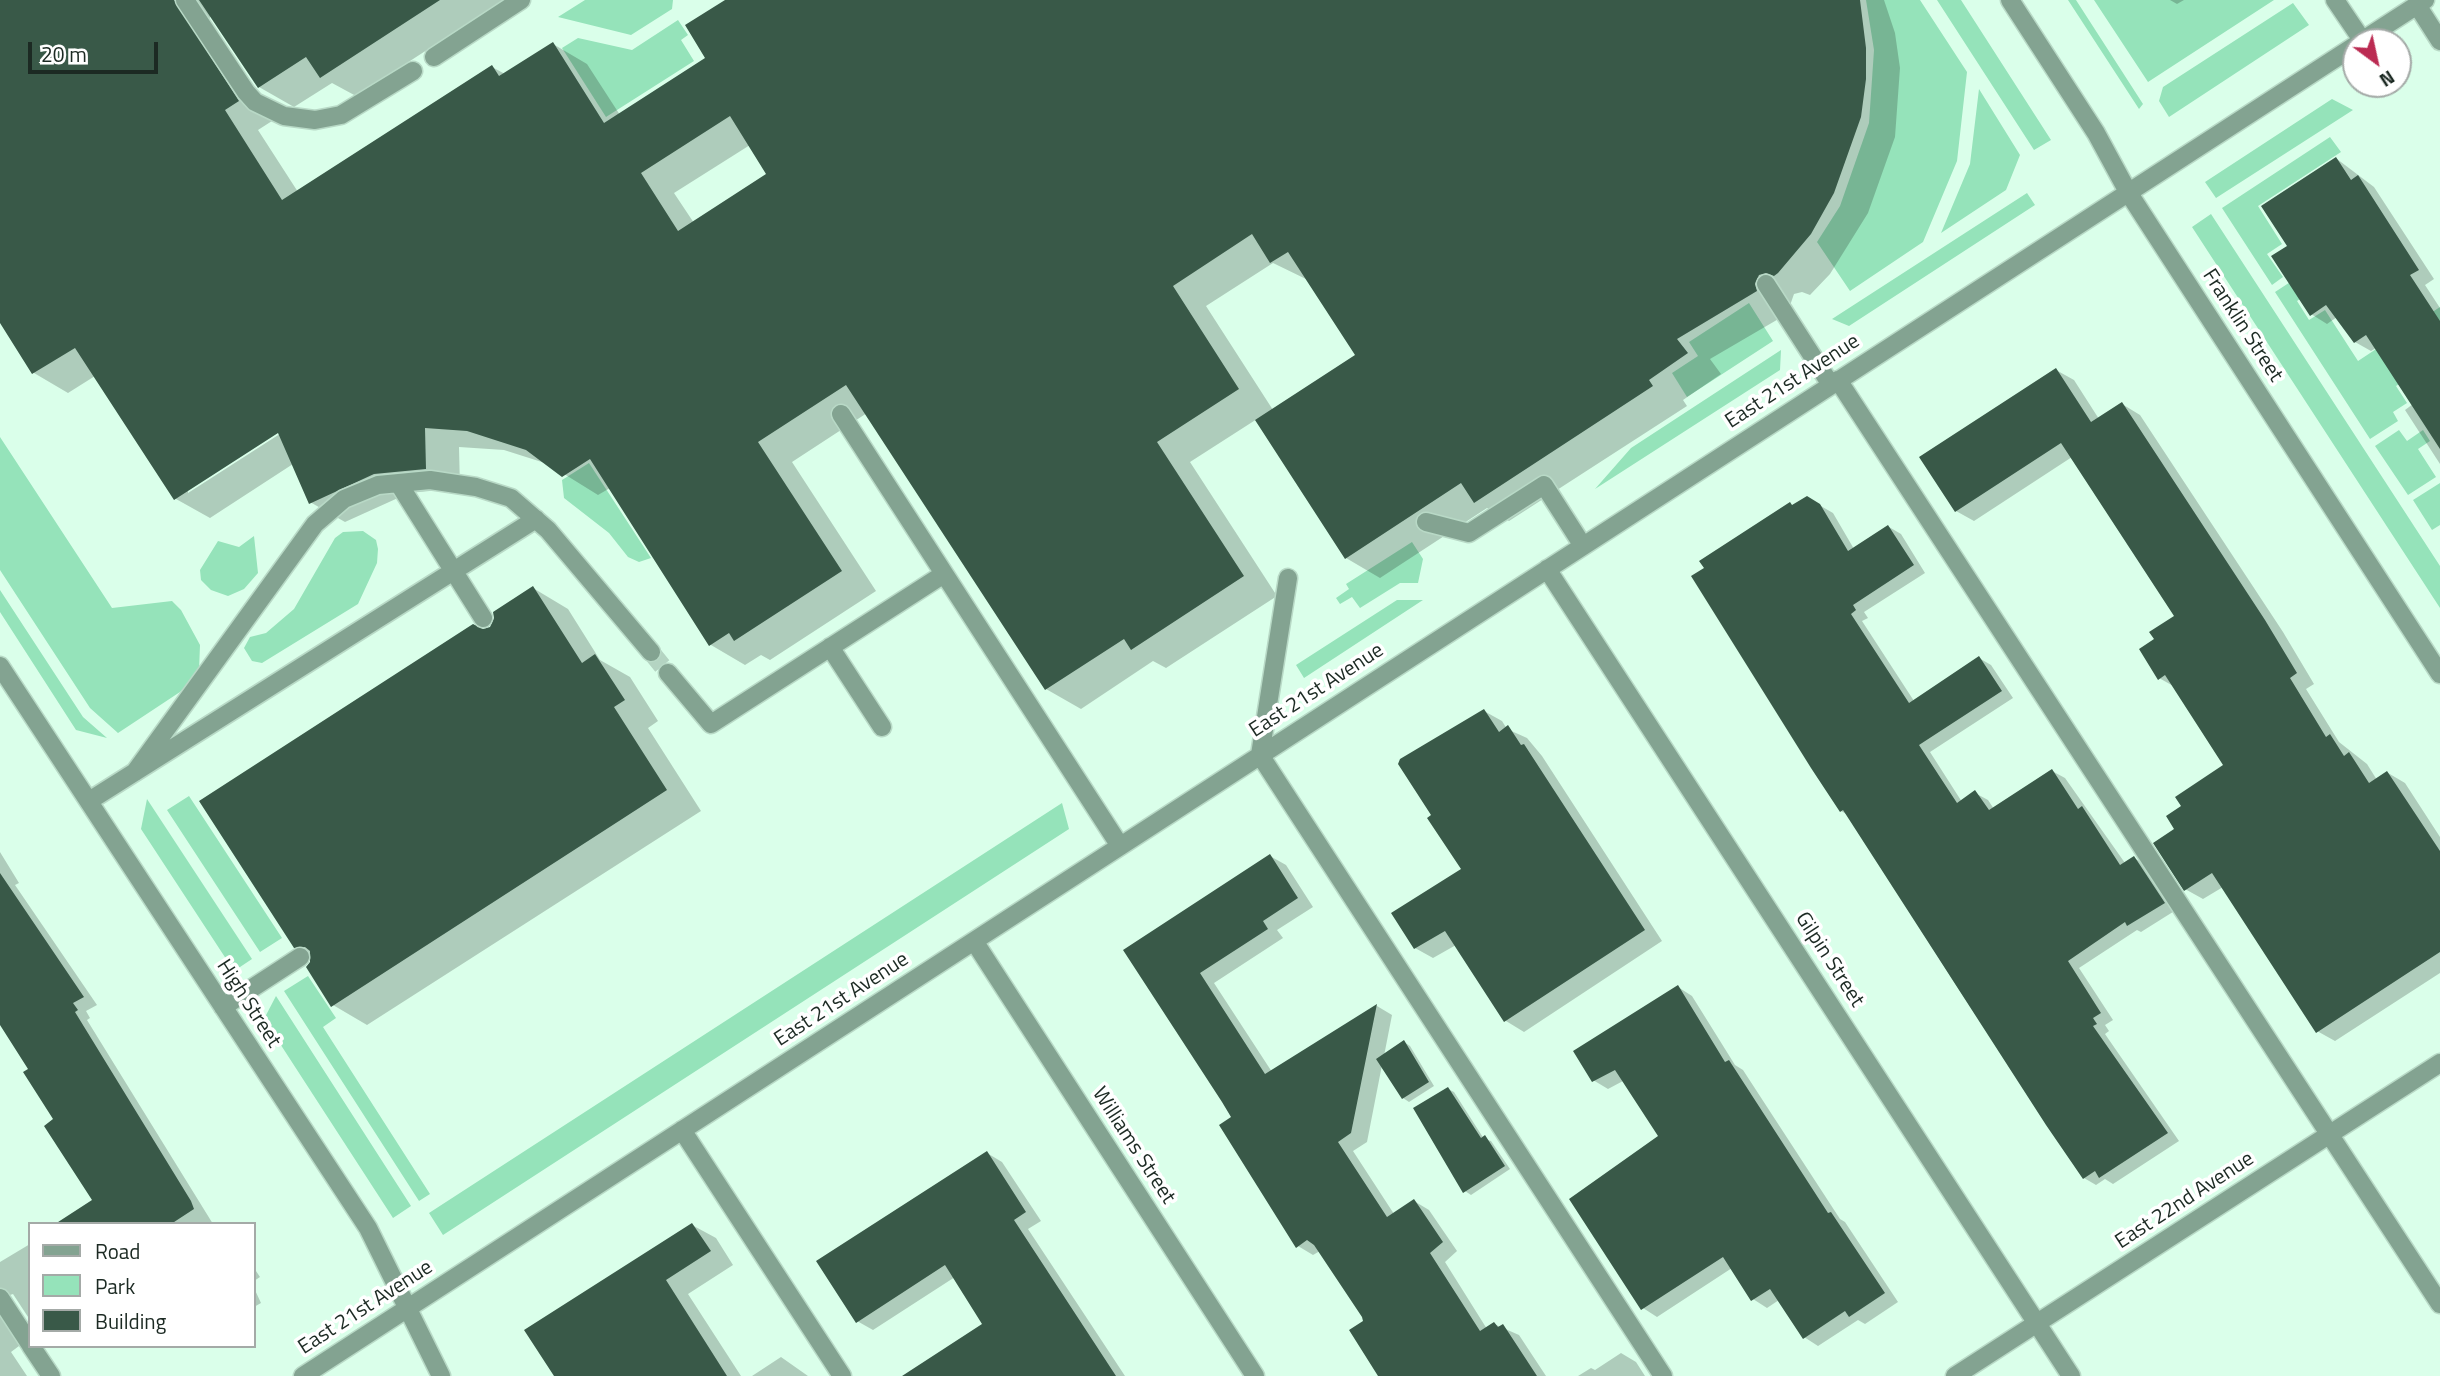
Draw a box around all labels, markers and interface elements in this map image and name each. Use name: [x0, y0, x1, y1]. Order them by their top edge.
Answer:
scale bar: [32, 28, 161, 72]
north arrow: [2342, 28, 2412, 98]
text: 20 m: [41, 38, 87, 70]
text: N: [2374, 64, 2401, 95]
street label: Franklin Street: [2196, 265, 2288, 387]
street label: East 21st Avenue: [1721, 329, 1865, 435]
street label: East 21st Avenue: [1245, 638, 1389, 744]
street label: Gilpin Street: [1789, 908, 1869, 1012]
street label: East 21st Avenue: [770, 947, 914, 1053]
street label: High Street: [210, 955, 286, 1053]
street label: Williams Street: [1086, 1083, 1180, 1209]
street label: East 22nd Avenue: [2111, 1147, 2259, 1255]
legend: [28, 1222, 256, 1348]
text: Road: [95, 1235, 140, 1267]
street label: East 21st Avenue: [294, 1255, 438, 1361]
text: Park: [95, 1270, 135, 1302]
text: Building: [95, 1305, 166, 1337]

